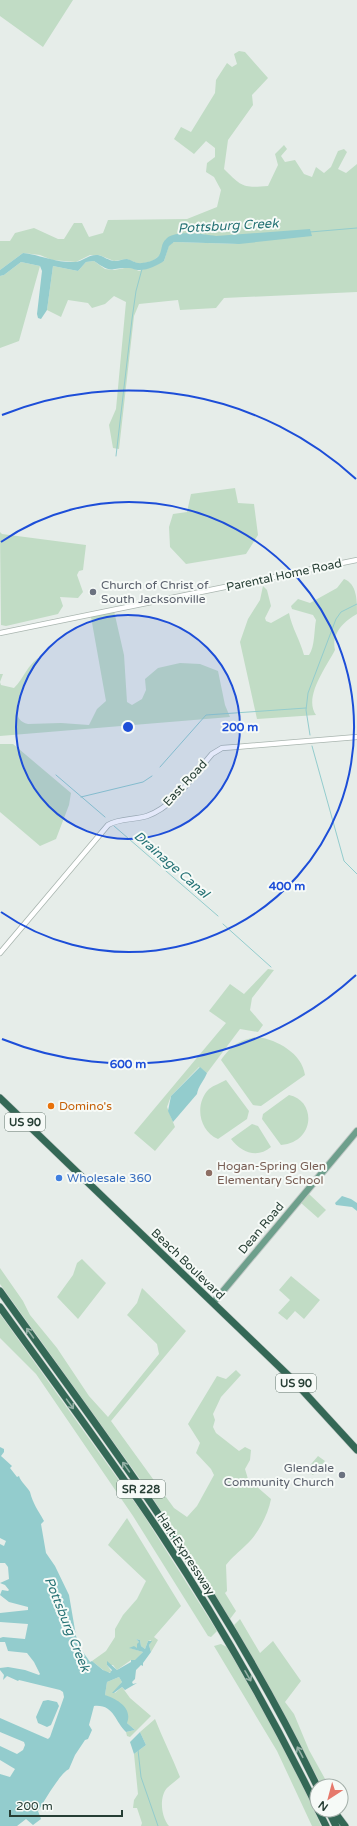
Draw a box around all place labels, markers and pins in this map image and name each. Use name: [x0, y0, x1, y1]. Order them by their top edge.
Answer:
place label: Church of Christ of South Jacksonville: [101, 578, 209, 606]
marker: Church of Christ of South Jacksonville: [88, 587, 98, 597]
centre of rings: [121, 720, 135, 734]
place label: Domino's: [59, 1099, 112, 1113]
marker: Domino's: [46, 1101, 56, 1111]
place label: Hogan-Spring Glen Elementary School: [217, 1159, 326, 1187]
marker: Hogan-Spring Glen Elementary School: [204, 1168, 214, 1178]
place label: Wholesale 360: [67, 1171, 152, 1185]
marker: Wholesale 360: [54, 1173, 64, 1183]
place label: Glendale Community Church: [224, 1461, 334, 1489]
marker: Glendale Community Church: [337, 1470, 347, 1480]

